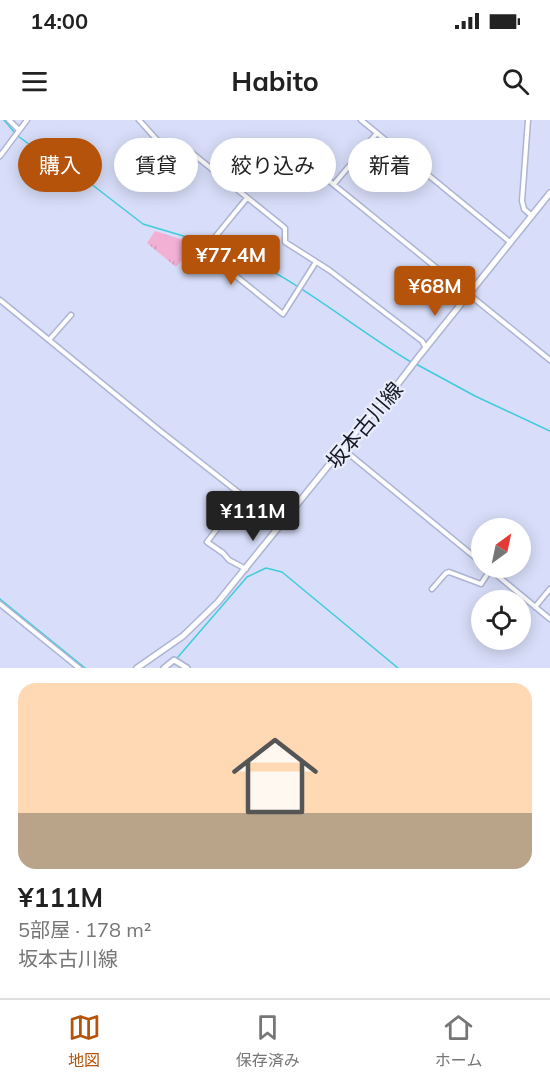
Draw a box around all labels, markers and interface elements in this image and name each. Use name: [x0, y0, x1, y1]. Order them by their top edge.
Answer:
text: 14:00: [30, 7, 88, 35]
text: Habito: [231, 64, 319, 98]
icon: menu: [18, 65, 51, 98]
icon: search: [499, 65, 532, 98]
chip: 購入: [18, 138, 102, 192]
chip: 賃貸: [114, 138, 198, 192]
chip: 絞り込み: [210, 138, 336, 192]
chip: 新着: [348, 138, 432, 192]
pin: ¥77.4M: [182, 235, 280, 286]
text: ¥77.4M: [196, 242, 266, 267]
pin: ¥68M: [399, 266, 471, 317]
text: ¥68M: [408, 273, 462, 298]
street label: 坂本古川線: [320, 376, 408, 474]
pin: ¥111M: [211, 491, 295, 542]
text: ¥111M: [220, 498, 286, 523]
north arrow: [471, 518, 531, 578]
map controls: [471, 518, 531, 650]
button: locate: [471, 590, 531, 650]
icon: home: [221, 722, 329, 830]
text: ¥111M: [18, 881, 103, 914]
text: 5部屋 · 178 m²: [18, 917, 151, 942]
text: 坂本古川線: [18, 946, 118, 971]
tab: 地図: [68, 1011, 101, 1071]
tab: 保存済み: [236, 1011, 300, 1071]
tab: ホーム: [435, 1011, 482, 1071]

